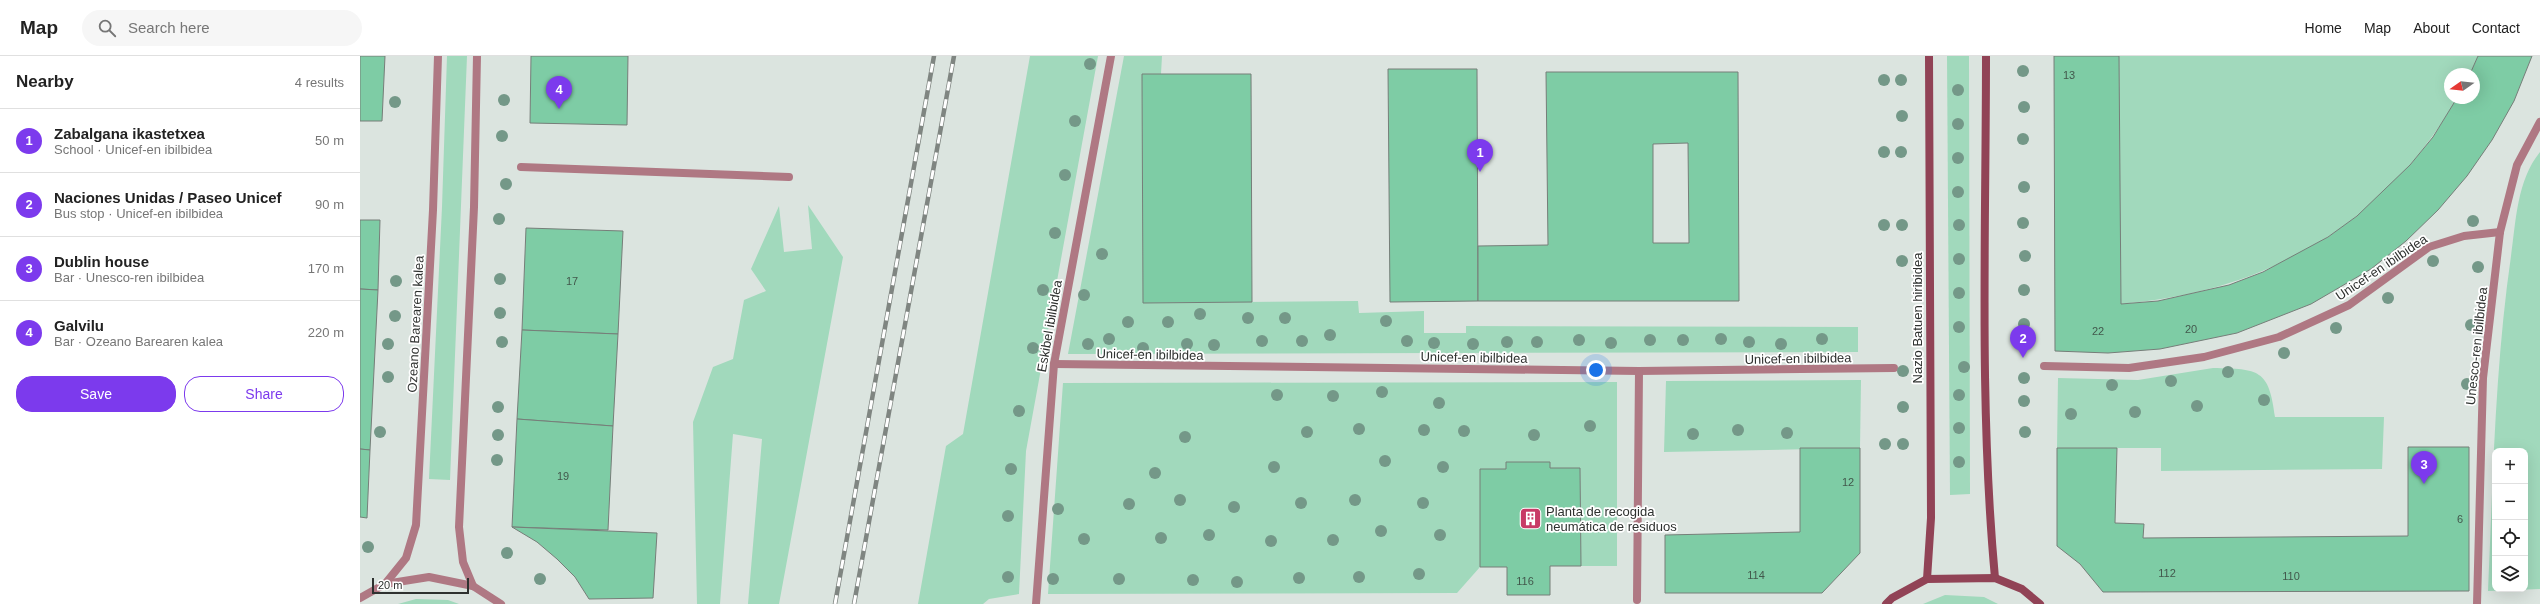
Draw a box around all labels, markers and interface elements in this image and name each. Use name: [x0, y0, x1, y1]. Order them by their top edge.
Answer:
search box: [82, 10, 362, 46]
text: Map: [20, 17, 58, 38]
icon: search: [96, 17, 118, 39]
text: Search here: [128, 19, 210, 36]
text: Home: [2305, 20, 2342, 36]
text: Map: [2364, 20, 2391, 36]
text: About: [2413, 20, 2450, 36]
text: Contact: [2472, 20, 2520, 36]
north arrow: [2444, 68, 2480, 104]
house number: 13: [2063, 69, 2075, 81]
text: Nearby: [16, 72, 74, 91]
text: 4 results: [295, 75, 344, 90]
pin: 4: [546, 76, 572, 109]
text: Zabalgana ikastetxea: [54, 125, 205, 142]
text: 1: [25, 133, 33, 148]
text: 50 m: [315, 133, 344, 148]
pin: 1: [1467, 139, 1493, 172]
text: School · Unicef-en ibilbidea: [54, 142, 212, 157]
text: Naciones Unidas / Paseo Unicef: [54, 189, 282, 206]
text: 2: [25, 197, 33, 212]
text: 90 m: [315, 197, 344, 212]
text: Bus stop · Unicef-en ibilbidea: [54, 206, 223, 221]
street label: Unicef-en ibilbidea: [2333, 231, 2430, 304]
street label: Nazio Batuen hiribidea: [1910, 252, 1925, 383]
text: Dublin house: [54, 253, 149, 270]
street label: Ozeano Barearen kalea: [404, 254, 427, 393]
text: 3: [25, 261, 33, 276]
text: 170 m: [308, 261, 344, 276]
text: Bar · Unesco-ren ibilbidea: [54, 270, 204, 285]
house number: 17: [566, 275, 578, 287]
street label: Eskibel ibilbidea: [1034, 278, 1065, 373]
street label: Unesco-ren ibilbidea: [2463, 286, 2490, 406]
text: Galvilu: [54, 317, 104, 334]
house number: 20: [2185, 323, 2197, 335]
text: 4: [25, 325, 33, 340]
text: 220 m: [308, 325, 344, 340]
pin: 2: [2010, 325, 2036, 358]
house number: 22: [2092, 325, 2104, 337]
text: Bar · Ozeano Barearen kalea: [54, 334, 223, 349]
street label: Unicef-en ibilbidea: [1096, 346, 1204, 363]
street label: Unicef-en ibilbidea: [1420, 349, 1528, 366]
street label: Unicef-en ibilbidea: [1744, 350, 1852, 367]
your location: [1586, 360, 1606, 380]
button: Save: [16, 376, 176, 412]
button: Share: [184, 376, 344, 412]
map controls: [2492, 448, 2528, 592]
button: +: [2492, 448, 2528, 484]
pin: 3: [2411, 451, 2437, 484]
house number: 19: [557, 470, 569, 482]
house number: 12: [1842, 476, 1854, 488]
button: −: [2492, 484, 2528, 520]
place label: Planta de recogida neumática de residuos: [1546, 504, 1677, 534]
building icon: Planta de recogida neumática de residuos: [1517, 505, 1543, 531]
house number: 6: [2457, 513, 2463, 525]
button: locate: [2492, 520, 2528, 556]
button: layers: [2492, 556, 2528, 592]
house number: 112: [2158, 567, 2176, 579]
house number: 114: [1747, 569, 1765, 581]
house number: 110: [2282, 570, 2300, 582]
house number: 116: [1516, 575, 1534, 587]
scale bar: [372, 576, 469, 595]
text: 20 m: [378, 579, 402, 591]

